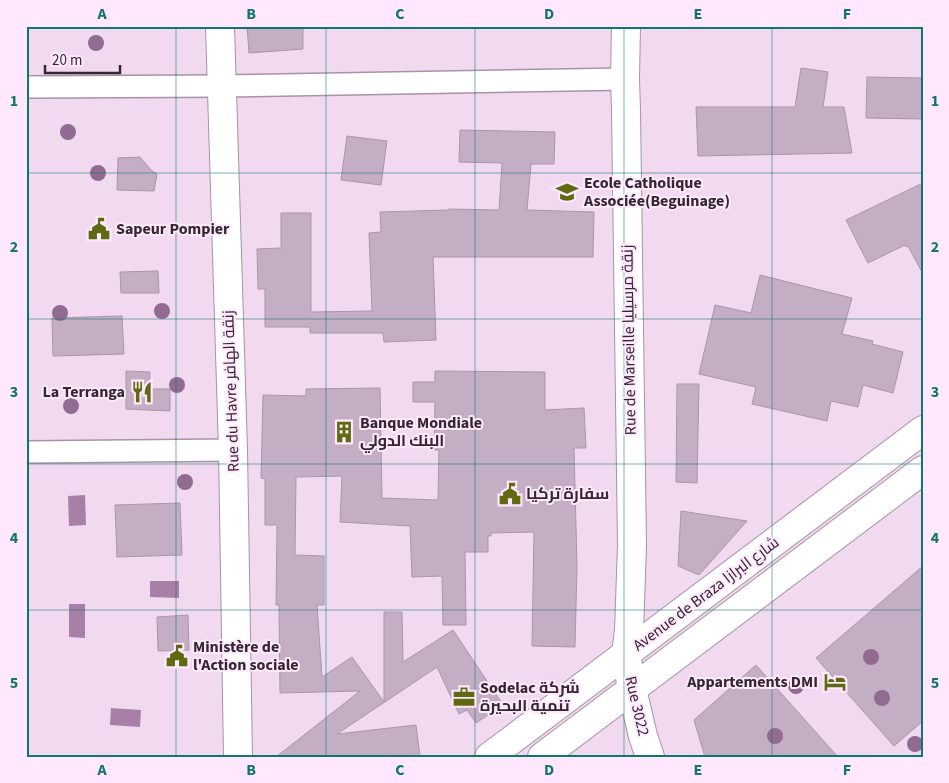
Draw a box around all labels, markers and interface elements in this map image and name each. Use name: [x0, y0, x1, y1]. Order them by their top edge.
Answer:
text: A: [96, 3, 107, 25]
text: B: [246, 3, 256, 25]
text: C: [395, 3, 405, 25]
text: D: [544, 3, 554, 25]
text: E: [694, 3, 702, 25]
text: F: [843, 3, 851, 25]
scale bar: [45, 42, 120, 74]
text: 20 m: [52, 50, 82, 71]
text: 1: [10, 90, 18, 112]
text: 1: [931, 90, 939, 112]
place label: Ecole Catholique Associée(Beguinage): [583, 172, 730, 212]
school or university icon: Ecole Catholique Associée(Beguinage): [554, 179, 580, 205]
public building icon: Sapeur Pompier: [86, 216, 112, 242]
place label: Sapeur Pompier: [116, 218, 230, 240]
text: 2: [10, 236, 18, 258]
text: 2: [931, 236, 939, 258]
street label: Rue de Marseille زنقة مرسيليا: [616, 245, 642, 435]
street label: Rue du Havre زنقة الهافر: [217, 310, 245, 472]
restaurant icon: La Terranga: [129, 379, 155, 405]
text: 3: [10, 381, 18, 403]
place label: La Terranga: [43, 381, 125, 403]
text: 3: [931, 381, 939, 403]
place label: Banque Mondiale البنك الدولي: [360, 412, 482, 453]
building icon: Banque Mondiale البنك الدولي: [331, 419, 357, 445]
public building icon: سفارة تركيا: [497, 481, 523, 507]
place label: سفارة تركيا: [526, 483, 609, 505]
text: 4: [10, 527, 19, 549]
text: 4: [931, 527, 940, 549]
street label: Avenue de Braza شارع البرازا: [628, 532, 784, 656]
place label: Ministère de l'Action sociale: [193, 636, 299, 676]
public building icon: Ministère de l'Action sociale: [164, 643, 190, 669]
hotel icon: Appartements DMI: [822, 669, 848, 695]
place label: Appartements DMI: [686, 671, 818, 693]
text: 5: [10, 672, 18, 694]
text: 5: [931, 672, 939, 694]
street label: Rue 3022: [619, 674, 655, 738]
place label: Sodelac شركة تنمية البحيرة: [480, 677, 580, 717]
office icon: Sodelac شركة تنمية البحيرة: [451, 684, 477, 710]
text: A: [96, 759, 107, 781]
text: B: [246, 759, 256, 781]
text: C: [395, 759, 405, 781]
text: D: [544, 759, 554, 781]
text: E: [694, 759, 702, 781]
text: F: [843, 759, 851, 781]

